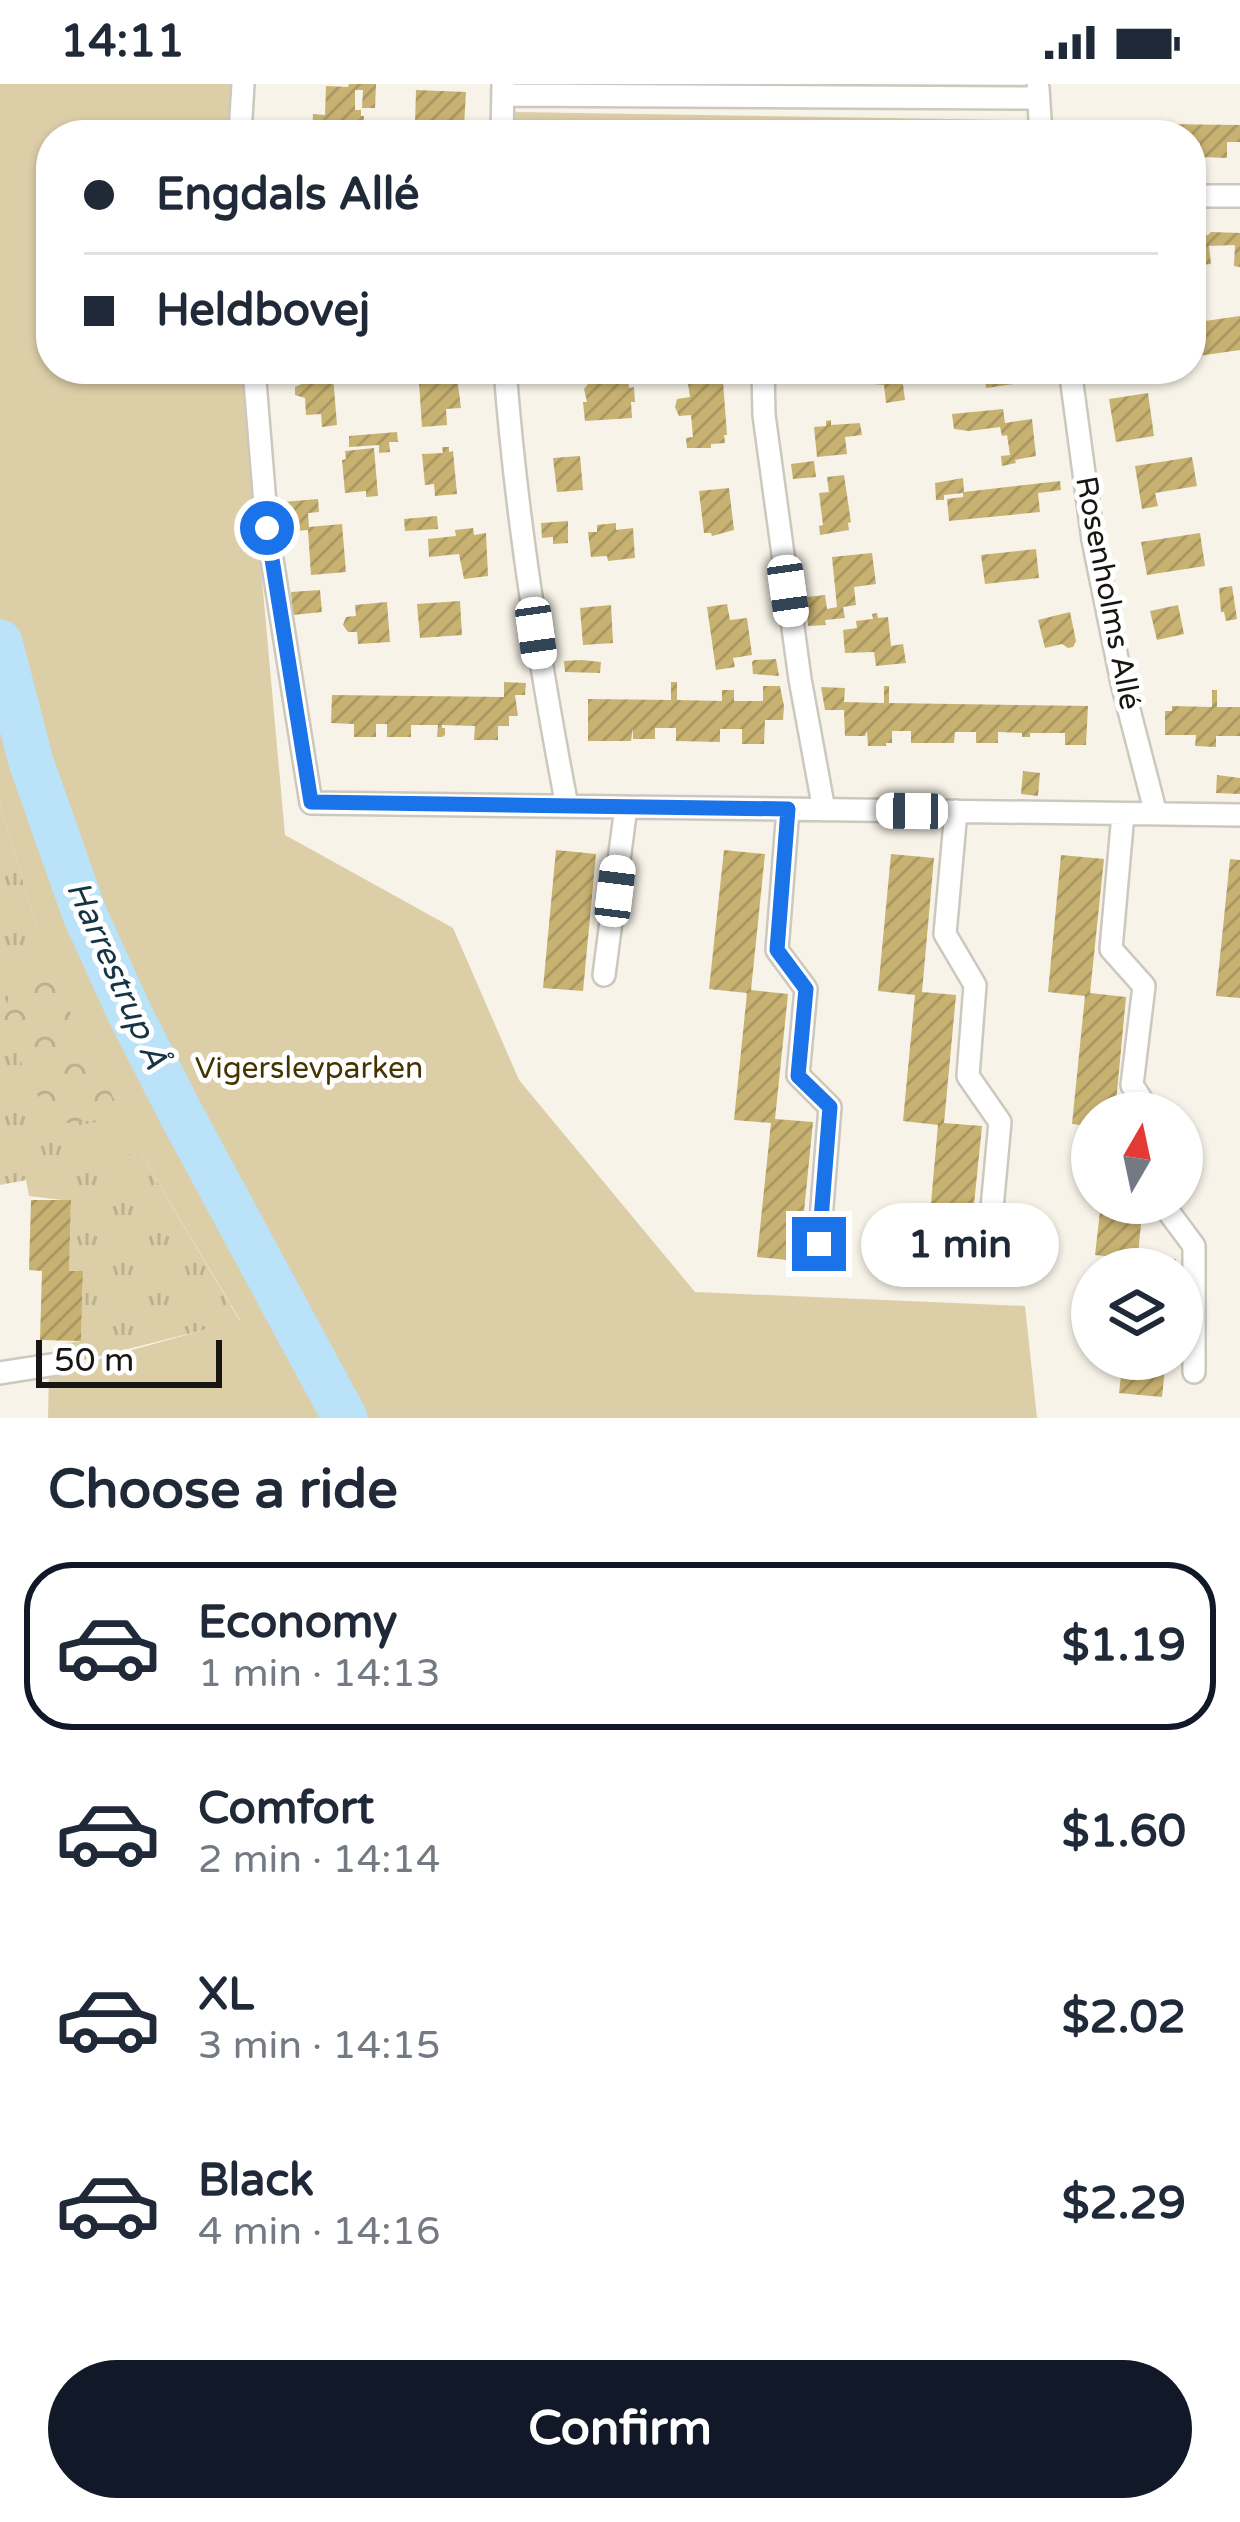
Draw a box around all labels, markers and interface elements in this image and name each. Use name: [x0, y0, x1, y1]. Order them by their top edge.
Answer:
text: 14:11: [60, 15, 185, 69]
text: Engdals Allé: [156, 168, 420, 222]
text: Heldbovej: [156, 284, 370, 338]
street label: Rosenholms Allé: [1067, 473, 1149, 713]
route start: [240, 501, 294, 555]
car: [765, 553, 811, 629]
car: [513, 595, 559, 671]
car: [876, 792, 948, 830]
car: [593, 853, 637, 929]
water label: Harrestrup Å: [58, 874, 177, 1075]
park label: Vigerslevparken: [195, 1050, 423, 1087]
north arrow: [1071, 1092, 1203, 1224]
map controls: [1071, 1092, 1203, 1380]
callout: 1 min: [861, 1202, 1059, 1286]
route end: [792, 1217, 846, 1271]
text: 1 min: [908, 1221, 1012, 1268]
button: layers: [1071, 1248, 1203, 1380]
scale bar: [36, 1334, 222, 1387]
text: 50 m: [54, 1341, 134, 1380]
text: Choose a ride: [48, 1457, 398, 1522]
icon: car: [54, 1592, 162, 1700]
text: Economy: [198, 1596, 397, 1650]
text: $1.19: [1062, 1619, 1186, 1673]
text: 1 min · 14:13: [198, 1650, 440, 1697]
icon: car: [54, 1778, 162, 1886]
text: Comfort: [198, 1782, 374, 1836]
text: $1.60: [1062, 1805, 1186, 1859]
text: 2 min · 14:14: [198, 1836, 440, 1883]
icon: car: [54, 1964, 162, 2072]
text: XL: [198, 1968, 254, 2022]
text: $2.02: [1062, 1991, 1186, 2045]
text: 3 min · 14:15: [198, 2022, 440, 2069]
icon: car: [54, 2150, 162, 2258]
text: Black: [198, 2154, 314, 2208]
text: $2.29: [1062, 2177, 1186, 2231]
text: 4 min · 14:16: [198, 2208, 440, 2255]
button: Confirm: [48, 2360, 1192, 2498]

